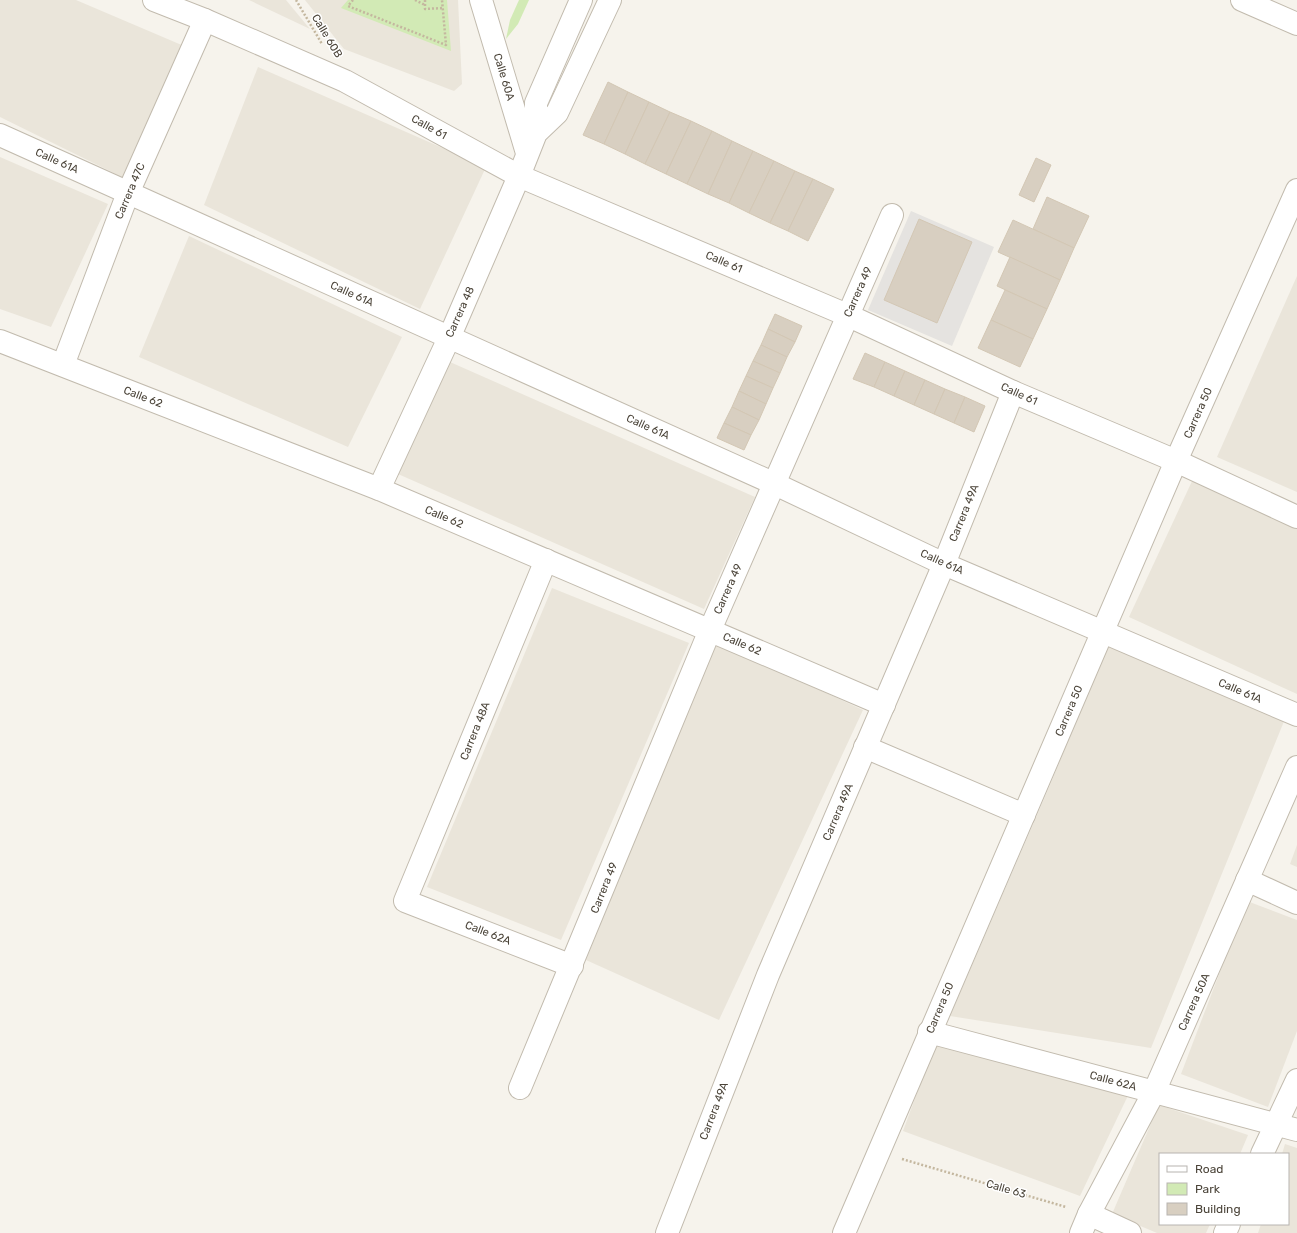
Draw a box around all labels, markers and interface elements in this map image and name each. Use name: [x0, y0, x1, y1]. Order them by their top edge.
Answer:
street label: Calle 60B: [309, 12, 345, 60]
street label: Calle 60A: [491, 52, 517, 103]
street label: Calle 61: [409, 112, 449, 142]
street label: Calle 61A: [33, 146, 81, 177]
street label: Carrera 47C: [112, 161, 148, 221]
street label: Calle 61: [704, 248, 744, 276]
street label: Carrera 49: [841, 265, 875, 319]
street label: Calle 61A: [328, 279, 376, 310]
street label: Carrera 48: [443, 284, 477, 340]
street label: Calle 61: [999, 380, 1039, 408]
street label: Calle 62: [122, 384, 164, 410]
street label: Carrera 50: [1181, 386, 1215, 440]
street label: Calle 61A: [624, 412, 672, 443]
street label: Carrera 49A: [947, 482, 982, 544]
street label: Calle 62: [423, 503, 465, 531]
street label: Calle 61A: [918, 547, 966, 578]
street label: Carrera 49: [711, 562, 745, 616]
street label: Calle 62: [721, 630, 763, 658]
street label: Calle 61A: [1216, 676, 1264, 706]
street label: Carrera 50: [1052, 684, 1086, 738]
street label: Carrera 48A: [457, 699, 493, 762]
street label: Carrera 49A: [820, 781, 856, 843]
street label: Carrera 49: [588, 861, 620, 915]
street label: Calle 62A: [463, 918, 513, 948]
street label: Carrera 50A: [1176, 971, 1213, 1033]
street label: Carrera 50: [923, 981, 957, 1035]
street label: Calle 62A: [1088, 1069, 1138, 1094]
street label: Carrera 49A: [697, 1080, 731, 1142]
legend: [1159, 1153, 1289, 1225]
text: Road: [1195, 1162, 1223, 1176]
street label: Calle 63: [985, 1177, 1028, 1201]
text: Park: [1195, 1182, 1221, 1196]
text: Building: [1195, 1202, 1241, 1216]

